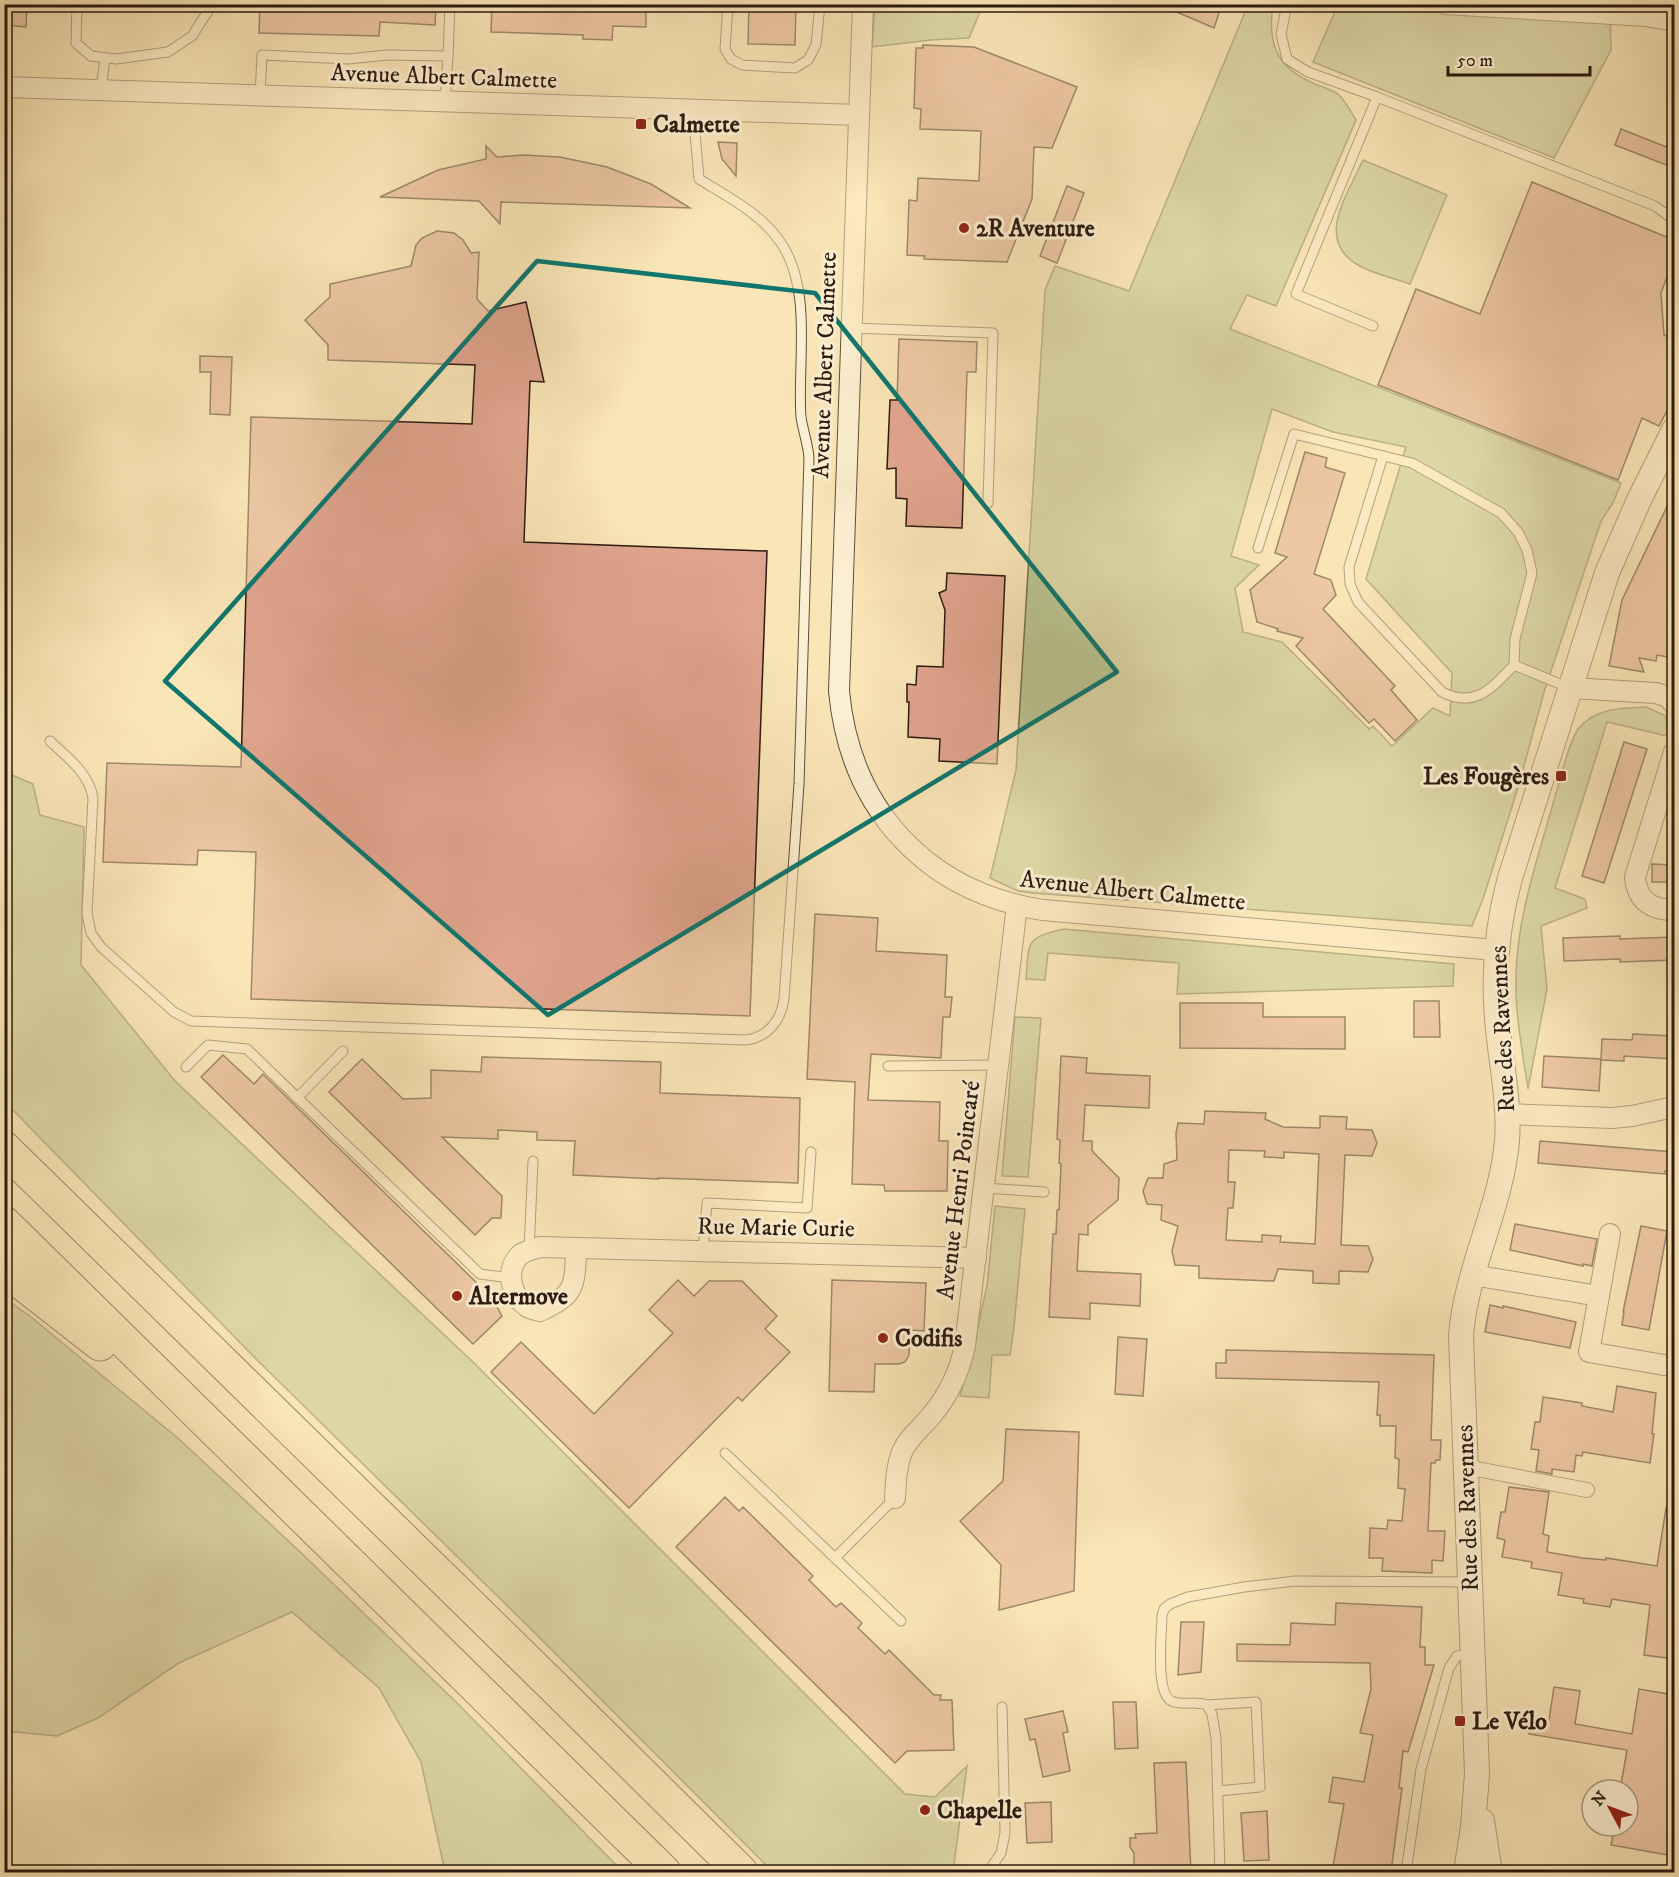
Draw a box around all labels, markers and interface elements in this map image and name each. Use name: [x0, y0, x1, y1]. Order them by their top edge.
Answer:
scale bar: [1448, 39, 1590, 77]
text: 50 m: [1457, 50, 1493, 72]
street label: Avenue Albert Calmette: [330, 58, 558, 96]
place label: Calmette: [653, 110, 740, 140]
marker: Calmette: [634, 117, 648, 131]
place label: 2R Aventure: [976, 214, 1095, 244]
marker: 2R Aventure: [957, 221, 971, 235]
street label: Avenue Albert Calmette: [806, 251, 844, 479]
place label: Les Fougères: [1423, 762, 1549, 792]
marker: Les Fougères: [1554, 769, 1568, 783]
street label: Avenue Albert Calmette: [1019, 864, 1247, 918]
street label: Rue des Ravennes: [1484, 945, 1522, 1113]
street label: Avenue Henri Poincaré: [931, 1079, 987, 1301]
street label: Rue Marie Curie: [697, 1212, 855, 1244]
place label: Altermove: [468, 1282, 568, 1312]
marker: Altermove: [450, 1289, 464, 1303]
place label: Codifis: [895, 1324, 962, 1354]
marker: Codifis: [876, 1331, 890, 1345]
street label: Rue des Ravennes: [1450, 1424, 1486, 1592]
place label: Le Vélo: [1472, 1707, 1547, 1737]
marker: Le Vélo: [1453, 1714, 1467, 1728]
north arrow: [1580, 1778, 1640, 1838]
text: N: [1588, 1787, 1611, 1810]
place label: Chapelle: [937, 1796, 1022, 1826]
marker: Chapelle: [918, 1803, 932, 1817]

